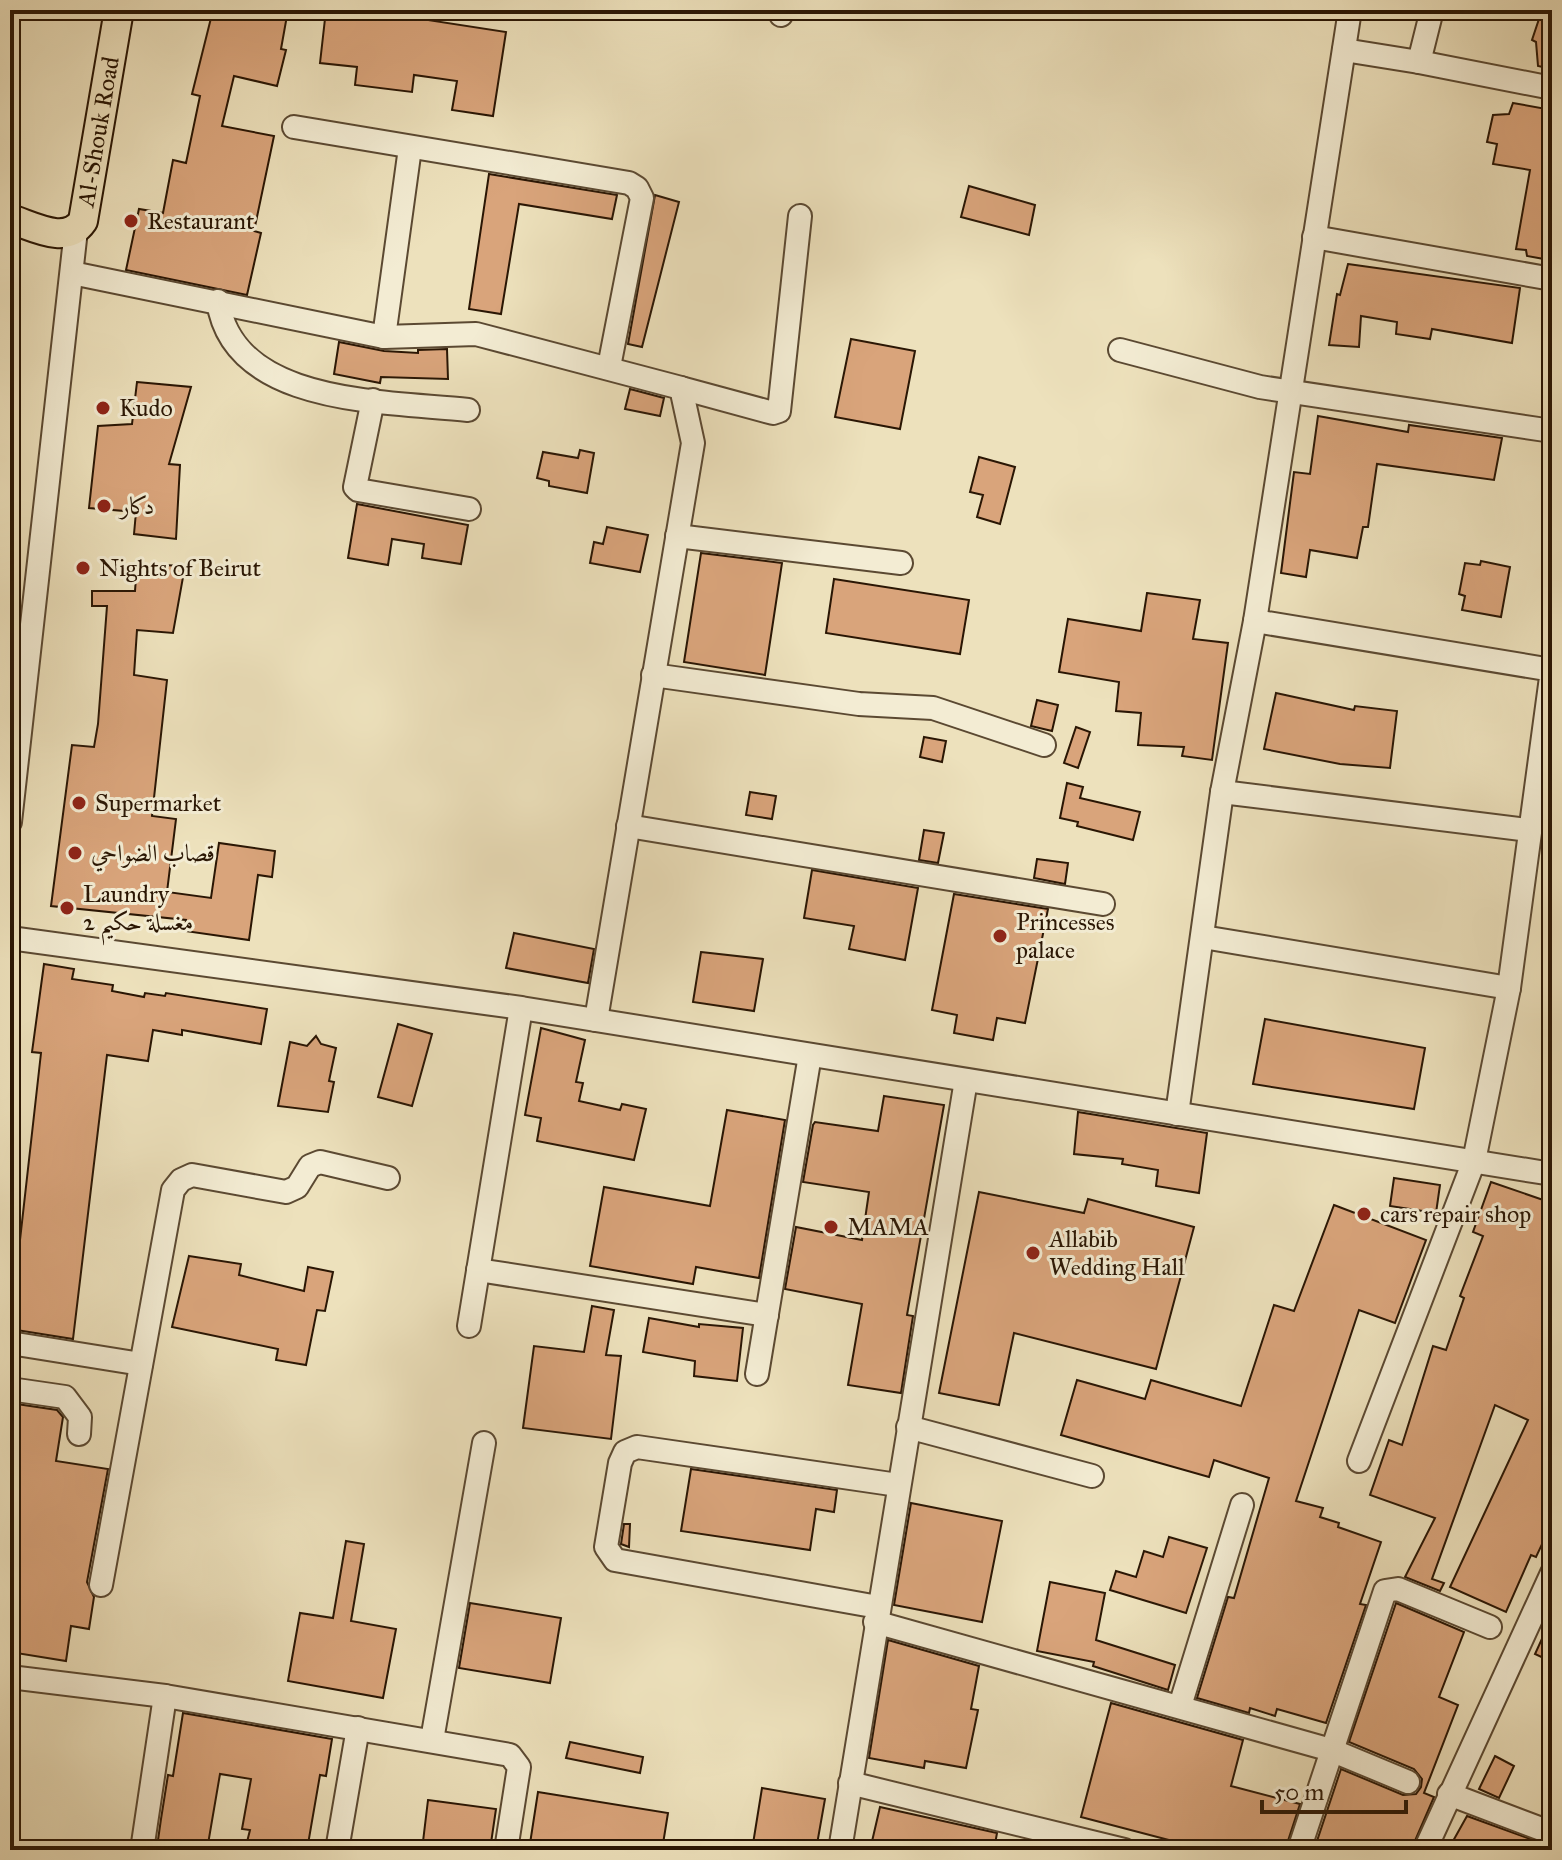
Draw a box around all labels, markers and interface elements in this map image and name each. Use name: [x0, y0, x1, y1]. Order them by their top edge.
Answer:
street label: Al-Shouk Road: [70, 54, 126, 210]
place label: Restaurant: [147, 206, 255, 236]
marker: Restaurant: [122, 212, 140, 230]
place label: Kudo: [119, 393, 173, 423]
marker: Kudo: [94, 399, 112, 417]
place label: دكار: [118, 491, 154, 521]
marker: دكار: [95, 497, 113, 515]
place label: Nights of Beirut: [99, 553, 262, 583]
marker: Nights of Beirut: [74, 559, 92, 577]
place label: Supermarket: [95, 788, 222, 818]
marker: Supermarket: [70, 794, 88, 812]
place label: قصاب الضواحي: [91, 838, 215, 872]
marker: قصاب الضواحي: [66, 844, 84, 862]
place label: Laundry مغسلة حكيم 2: [83, 879, 193, 946]
marker: Laundry مغسلة حكيم 2: [58, 899, 76, 917]
place label: Princesses palace: [1015, 907, 1115, 965]
marker: Princesses palace: [991, 927, 1009, 945]
place label: cars repair shop: [1380, 1199, 1531, 1229]
marker: cars repair shop: [1355, 1205, 1373, 1223]
place label: MAMA: [847, 1212, 929, 1242]
marker: MAMA: [822, 1218, 840, 1236]
place label: Allabib Wedding Hall: [1048, 1224, 1185, 1282]
marker: Allabib Wedding Hall: [1024, 1244, 1042, 1262]
scale bar: [1262, 1764, 1406, 1814]
text: 50 m: [1274, 1777, 1324, 1807]

